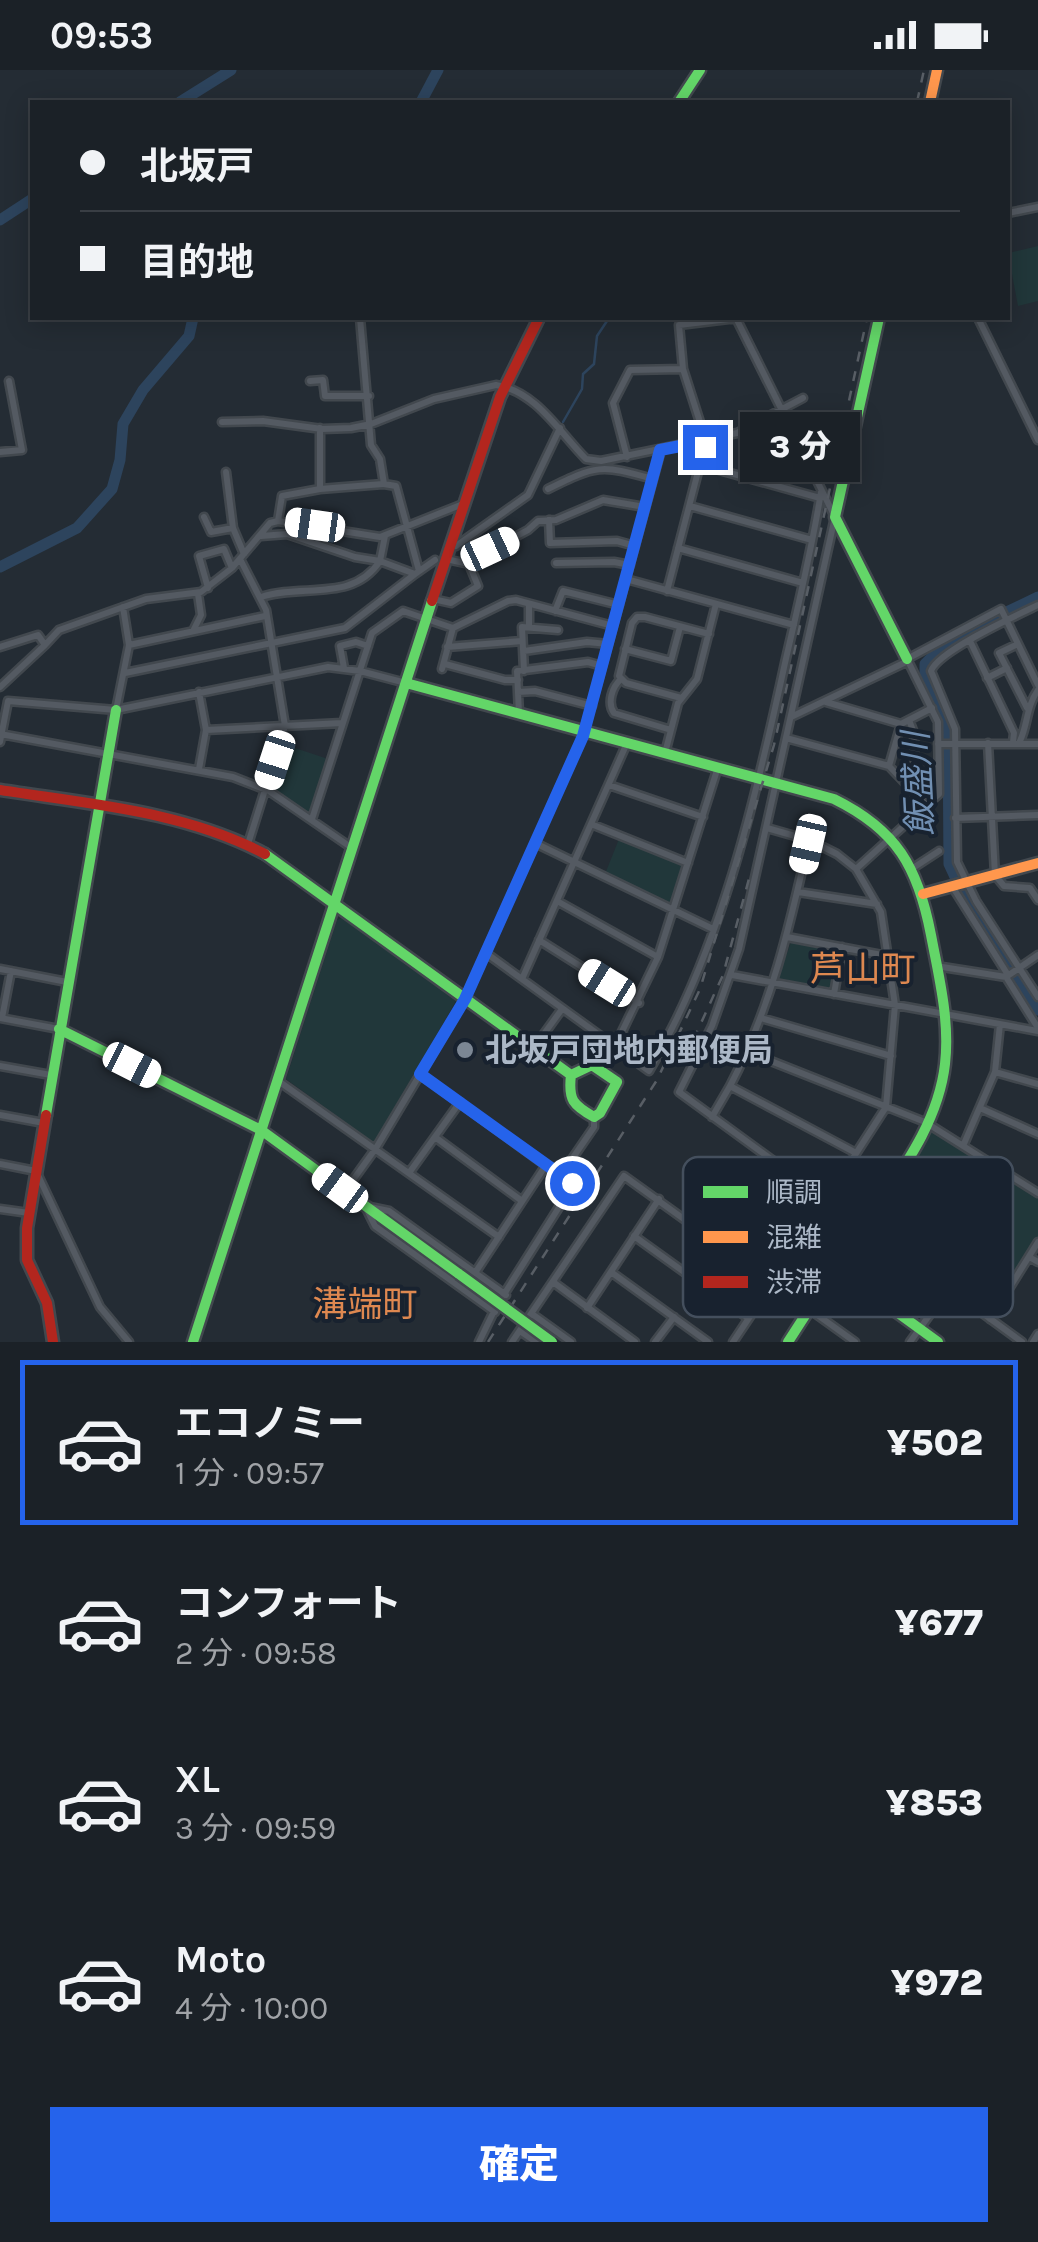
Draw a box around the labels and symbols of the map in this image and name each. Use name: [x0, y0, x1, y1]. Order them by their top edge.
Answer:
callout: 3 分: [740, 412, 860, 482]
route end: [683, 425, 728, 470]
car: [283, 506, 347, 544]
car: [456, 523, 524, 575]
water label: 飯盛川: [895, 726, 942, 837]
car: [251, 727, 299, 793]
car: [787, 811, 829, 877]
district label: 芦山町: [810, 949, 916, 990]
car: [574, 954, 640, 1012]
place label: 北坂戸団地内郵便局: [485, 1032, 773, 1069]
car: [98, 1038, 166, 1092]
marker: 北坂戸団地内郵便局: [454, 1039, 476, 1061]
legend: [683, 1157, 1013, 1317]
car: [307, 1158, 373, 1218]
route start: [550, 1161, 595, 1206]
text: 順調: [766, 1176, 822, 1209]
text: 混雑: [766, 1221, 822, 1254]
text: 渋滞: [766, 1266, 822, 1299]
district label: 溝端町: [312, 1284, 418, 1325]

